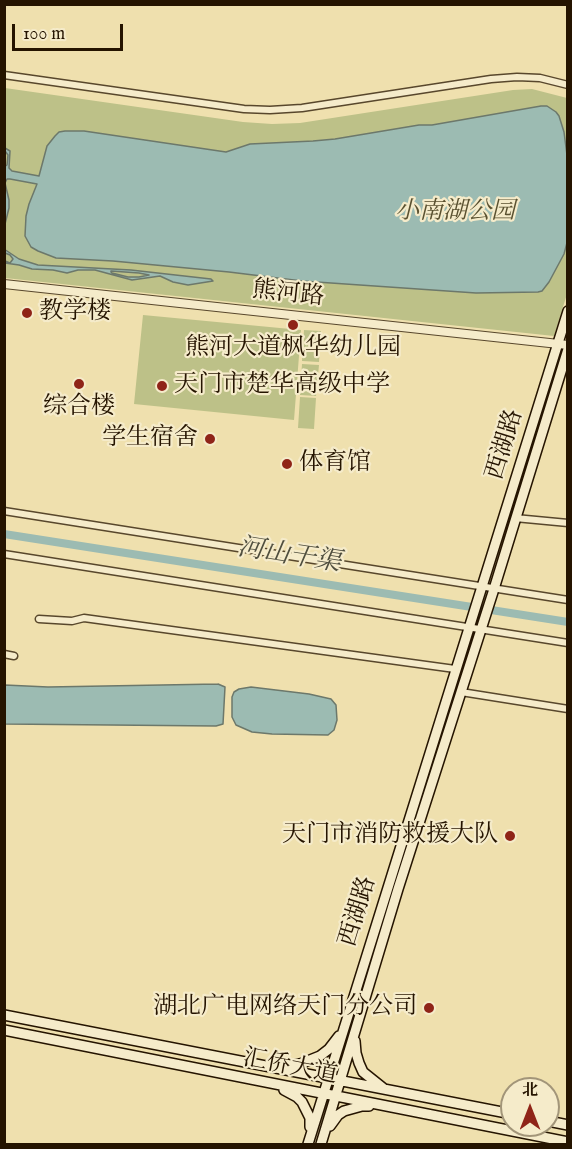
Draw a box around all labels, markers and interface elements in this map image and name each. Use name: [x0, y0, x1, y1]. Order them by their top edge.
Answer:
scale bar: [15, 12, 126, 50]
text: 100 m: [23, 23, 65, 46]
park label: 小南湖公园: [395, 199, 515, 227]
street label: 熊河路: [251, 277, 325, 313]
place label: 教学楼: [39, 299, 111, 327]
marker: 教学楼: [20, 306, 34, 320]
marker: 熊河大道枫华幼儿园: [286, 318, 300, 332]
place label: 熊河大道枫华幼儿园: [185, 335, 401, 363]
place label: 天门市楚华高级中学: [174, 372, 390, 400]
marker: 综合楼: [72, 377, 86, 391]
marker: 天门市楚华高级中学: [155, 379, 169, 393]
place label: 综合楼: [43, 394, 115, 422]
street label: 西湖路: [482, 406, 530, 484]
place label: 学生宿舍: [102, 425, 198, 453]
marker: 学生宿舍: [203, 432, 217, 446]
place label: 体育馆: [299, 450, 371, 478]
marker: 体育馆: [280, 457, 294, 471]
water label: 河山干渠: [235, 533, 343, 581]
place label: 天门市消防救援大队: [282, 822, 498, 850]
marker: 天门市消防救援大队: [503, 829, 517, 843]
street label: 西湖路: [335, 873, 383, 951]
place label: 湖北广电网络天门分公司: [153, 994, 417, 1022]
marker: 湖北广电网络天门分公司: [422, 1001, 436, 1015]
street label: 汇侨大道: [240, 1045, 340, 1091]
north arrow: [500, 1077, 560, 1137]
text: 北: [522, 1081, 538, 1101]

